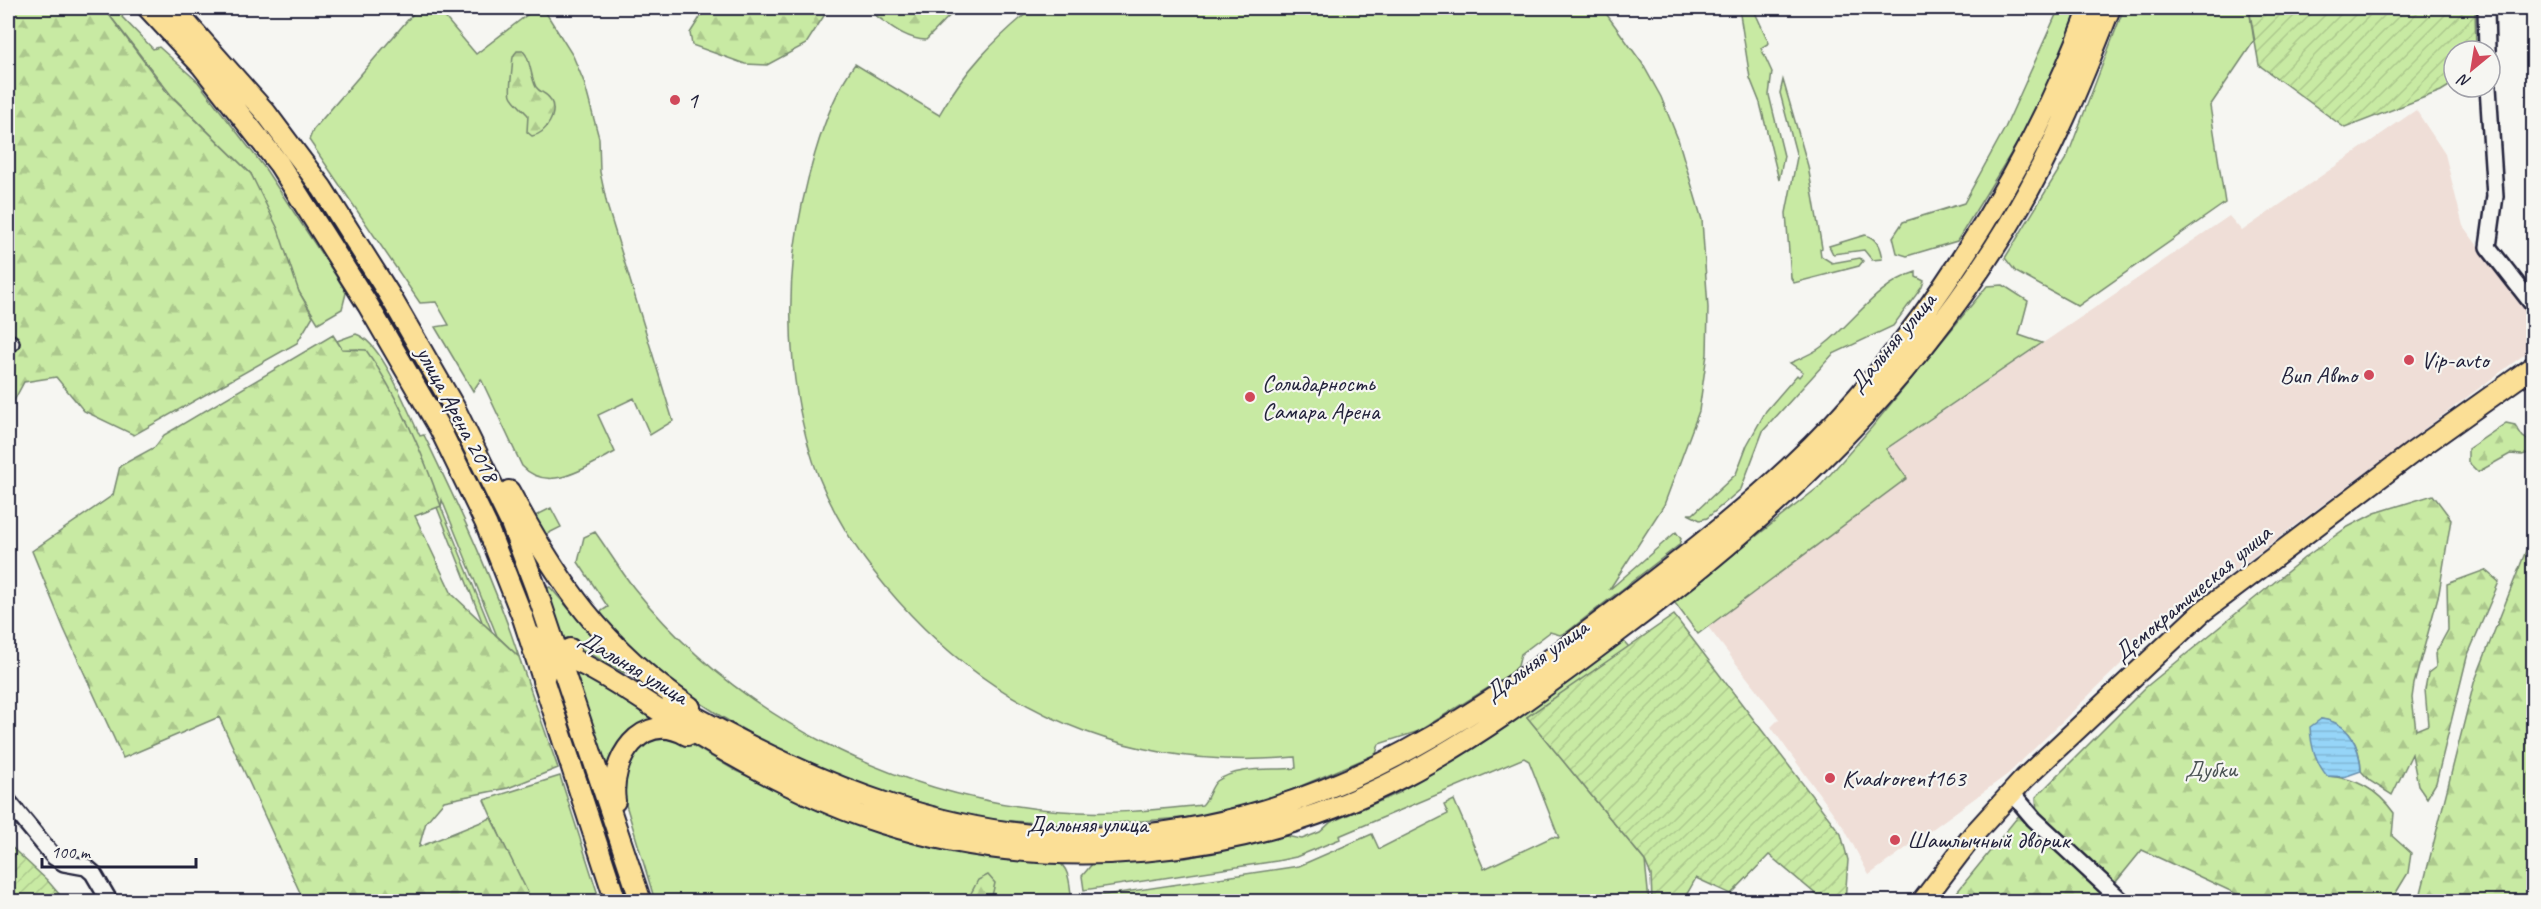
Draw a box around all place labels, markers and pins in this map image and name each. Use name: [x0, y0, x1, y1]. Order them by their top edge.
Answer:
place label: 1: [687, 85, 699, 115]
marker: 1: [668, 93, 682, 107]
place label: Vip-avto: [2421, 345, 2491, 375]
marker: Vip-avto: [2402, 353, 2416, 367]
place label: Вип Авто: [2280, 360, 2360, 390]
place label: Солидарность Самара Арена: [1262, 368, 1381, 426]
marker: Вип Авто: [2362, 368, 2376, 382]
marker: Солидарность Самара Арена: [1243, 390, 1257, 404]
place label: Kvadrorent163: [1842, 763, 1968, 793]
marker: Kvadrorent163: [1823, 771, 1837, 785]
place label: Шашлычный дворик: [1907, 825, 2071, 855]
marker: Шашлычный дворик: [1888, 833, 1902, 847]

